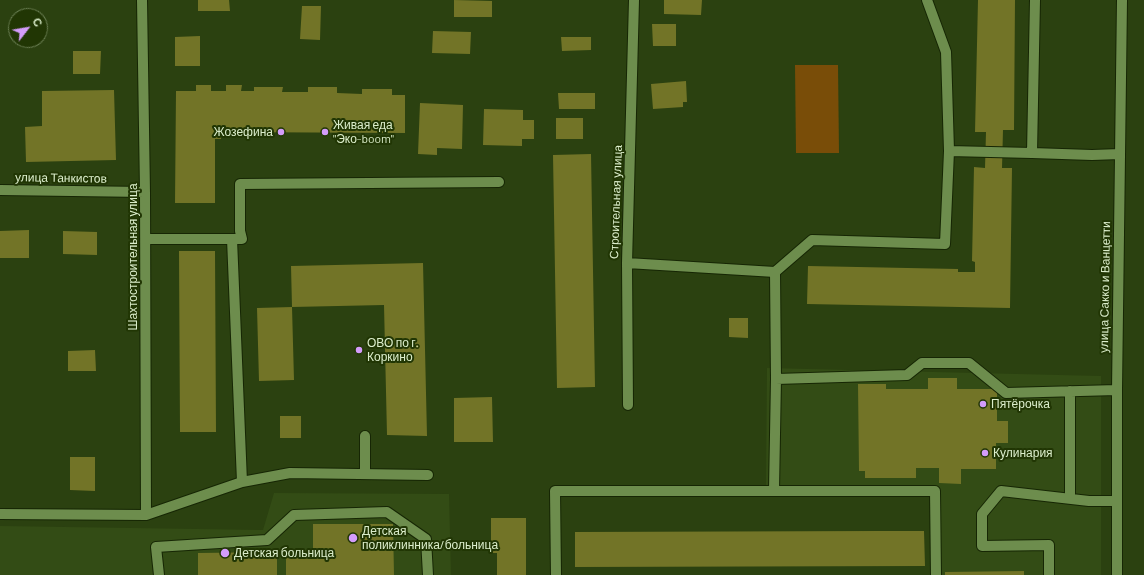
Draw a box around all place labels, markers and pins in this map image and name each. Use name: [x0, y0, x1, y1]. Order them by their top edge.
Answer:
place label: Живая еда "Эко-boom": [333, 118, 394, 146]
place label: Жозефина: [214, 125, 273, 139]
marker: Жозефина: [276, 127, 286, 137]
marker: Живая еда "Эко-boom": [320, 127, 330, 137]
place label: ОВО по г. Коркино: [367, 336, 419, 364]
marker: ОВО по г. Коркино: [354, 345, 364, 355]
place label: Пятёрочка: [991, 397, 1050, 411]
marker: Пятёрочка: [978, 399, 988, 409]
place label: Кулинария: [993, 446, 1053, 460]
marker: Кулинария: [980, 448, 990, 458]
place label: Детская поликлинника/больница: [362, 524, 498, 552]
marker: Детская поликлинника/больница: [347, 532, 359, 544]
place label: Детская больница: [234, 546, 334, 560]
marker: Детская больница: [219, 547, 231, 559]

